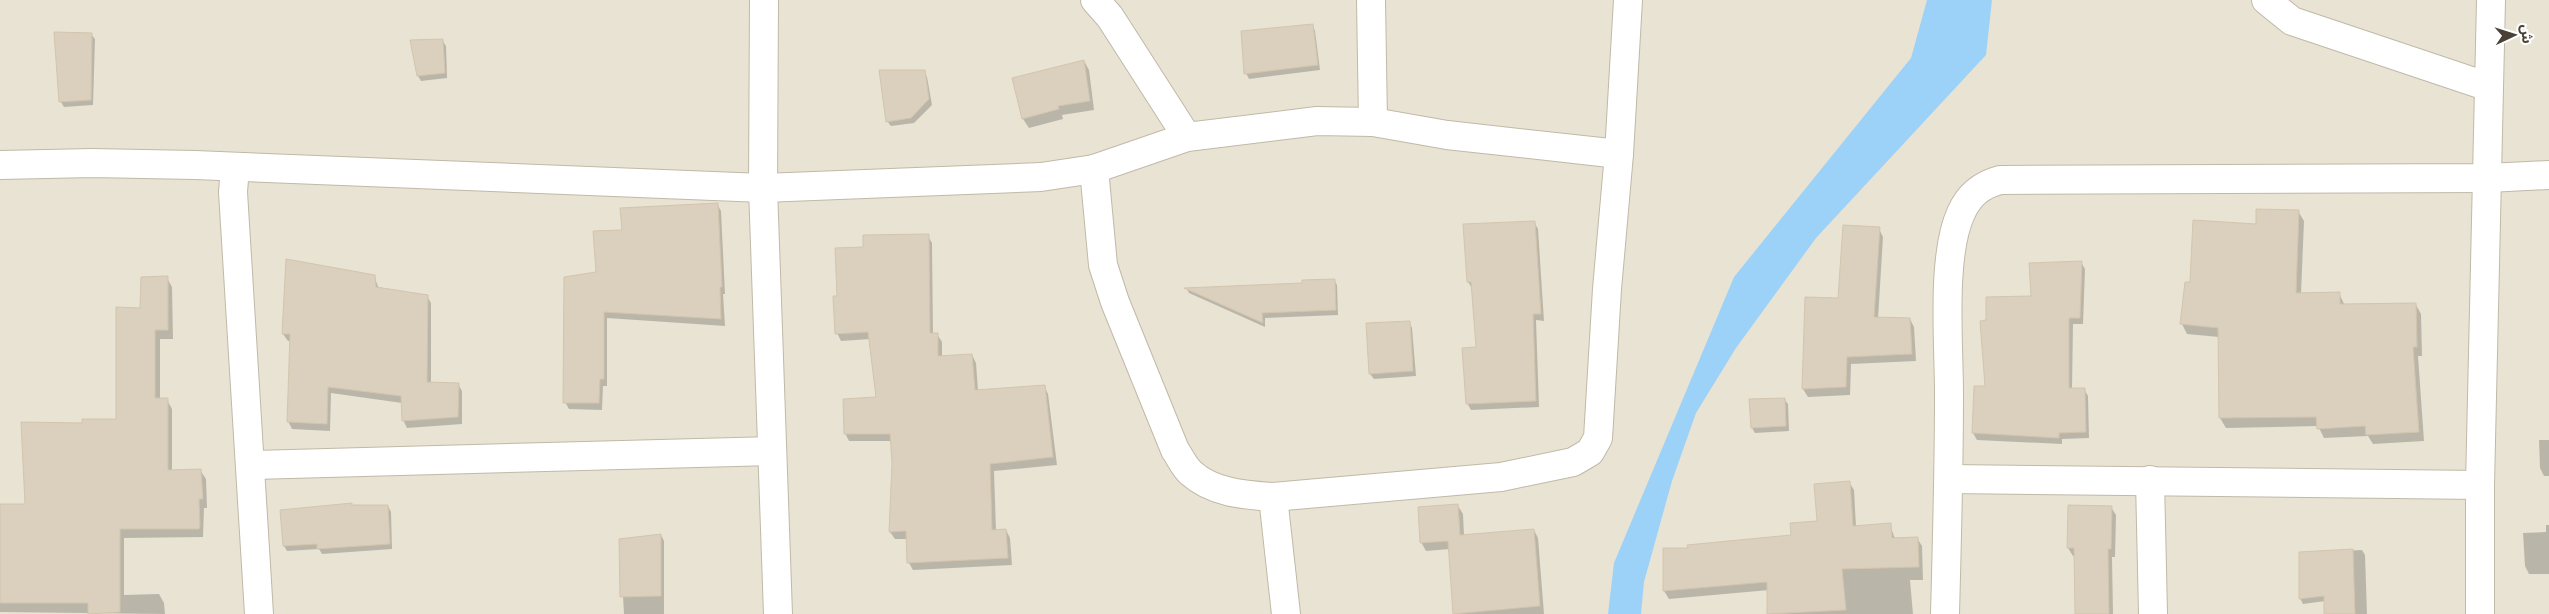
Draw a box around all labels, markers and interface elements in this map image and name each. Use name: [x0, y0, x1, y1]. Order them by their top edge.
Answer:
north arrow: [2489, 10, 2539, 60]
text: ش: [2517, 24, 2537, 44]

